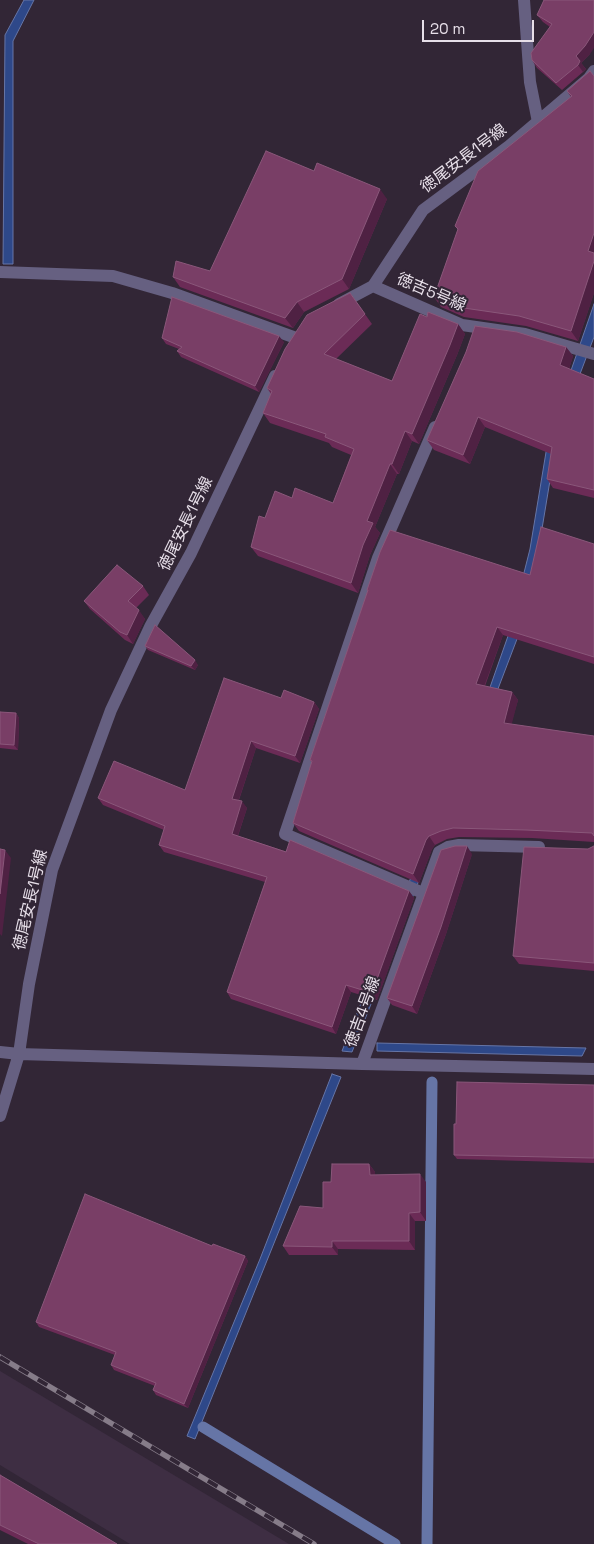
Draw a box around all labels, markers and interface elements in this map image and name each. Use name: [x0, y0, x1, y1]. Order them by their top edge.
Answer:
scale bar: [424, 10, 536, 42]
text: 20 m: [430, 19, 465, 38]
street label: 徳尾安長1号線: [417, 120, 511, 198]
street label: 徳吉5号線: [393, 270, 469, 316]
street label: 徳尾安長1号線: [155, 474, 217, 574]
street label: 徳尾安長1号線: [10, 848, 52, 952]
street label: 徳吉4号線: [341, 974, 385, 1050]

